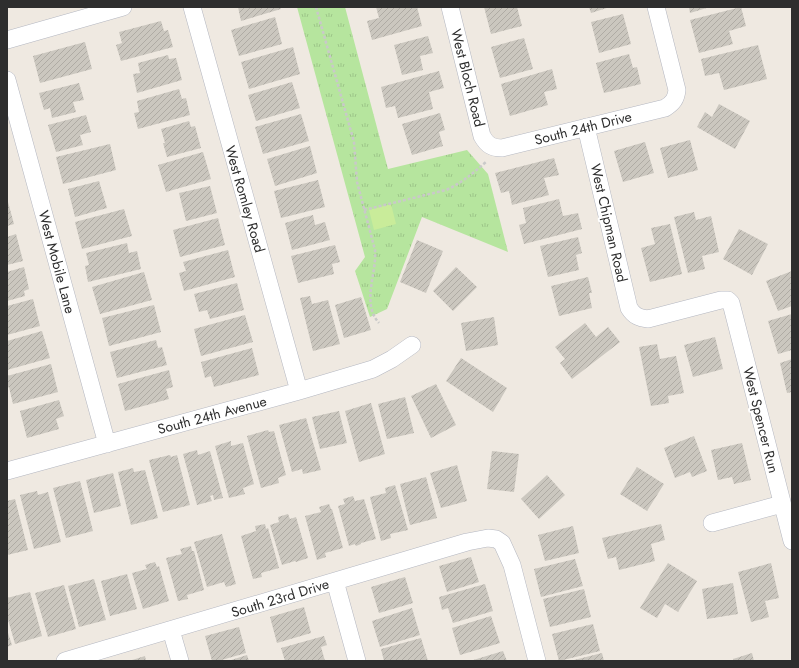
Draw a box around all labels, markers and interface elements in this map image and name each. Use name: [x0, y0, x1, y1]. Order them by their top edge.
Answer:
street label: West Bloch Road: [446, 27, 490, 129]
street label: South 24th Drive: [532, 106, 634, 150]
street label: West Romley Road: [220, 143, 270, 255]
street label: West Chipman Road: [586, 162, 632, 284]
street label: West Mobile Lane: [34, 208, 80, 316]
street label: West Spencer Run: [738, 365, 784, 475]
street label: South 24th Avenue: [155, 391, 269, 439]
street label: South 23rd Drive: [229, 574, 331, 622]

